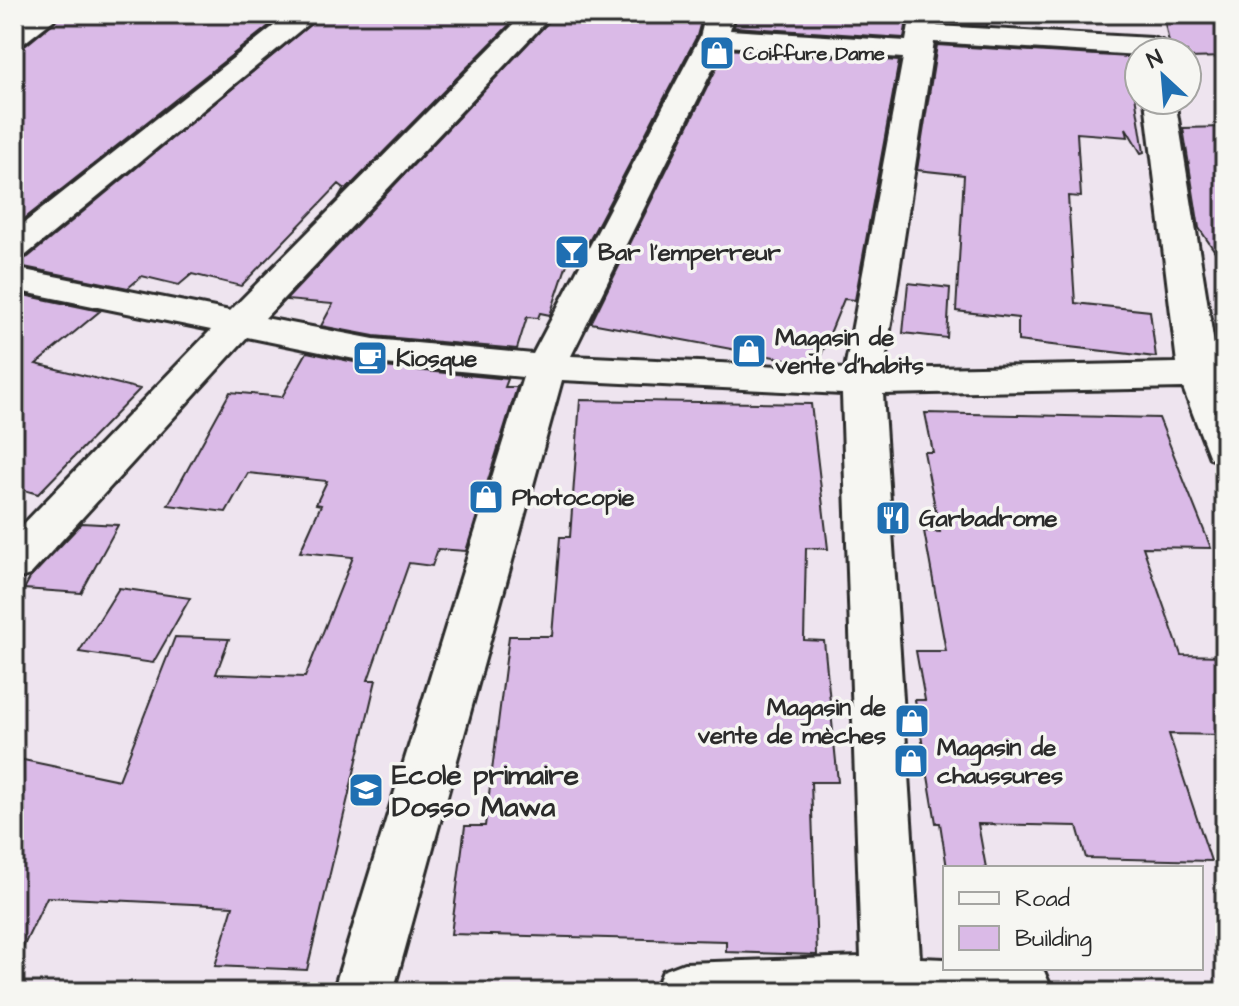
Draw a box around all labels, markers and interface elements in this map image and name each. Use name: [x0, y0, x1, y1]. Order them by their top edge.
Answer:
shop icon: Coiffure Dame: [698, 34, 736, 72]
north arrow: [1123, 36, 1203, 116]
place label: Coiffure Dame: [743, 40, 885, 68]
text: N: [1142, 42, 1168, 76]
bar icon: Bar l'emperreur: [553, 233, 591, 271]
place label: Bar l'emperreur: [598, 236, 781, 270]
place label: Magasin de vente d'habits: [775, 321, 924, 383]
shop icon: Magasin de vente d'habits: [730, 332, 768, 370]
cafe icon: Kiosque: [351, 339, 389, 377]
place label: Kiosque: [396, 342, 477, 376]
shop icon: Photocopie: [467, 478, 505, 516]
place label: Photocopie: [512, 481, 635, 515]
restaurant icon: Garbadrome: [874, 499, 912, 537]
place label: Garbadrome: [919, 502, 1057, 536]
place label: Magasin de vente de mèches: [698, 691, 886, 753]
shop icon: Magasin de vente de mèches: [893, 702, 931, 740]
place label: Magasin de chaussures: [937, 731, 1063, 793]
shop icon: Magasin de chaussures: [892, 742, 930, 780]
place label: Ecole primaire Dosso Mawa: [392, 756, 579, 827]
school or university icon: Ecole primaire Dosso Mawa: [347, 771, 385, 809]
legend: [943, 866, 1203, 970]
text: Road: [1015, 882, 1070, 916]
text: Building: [1015, 922, 1092, 957]

